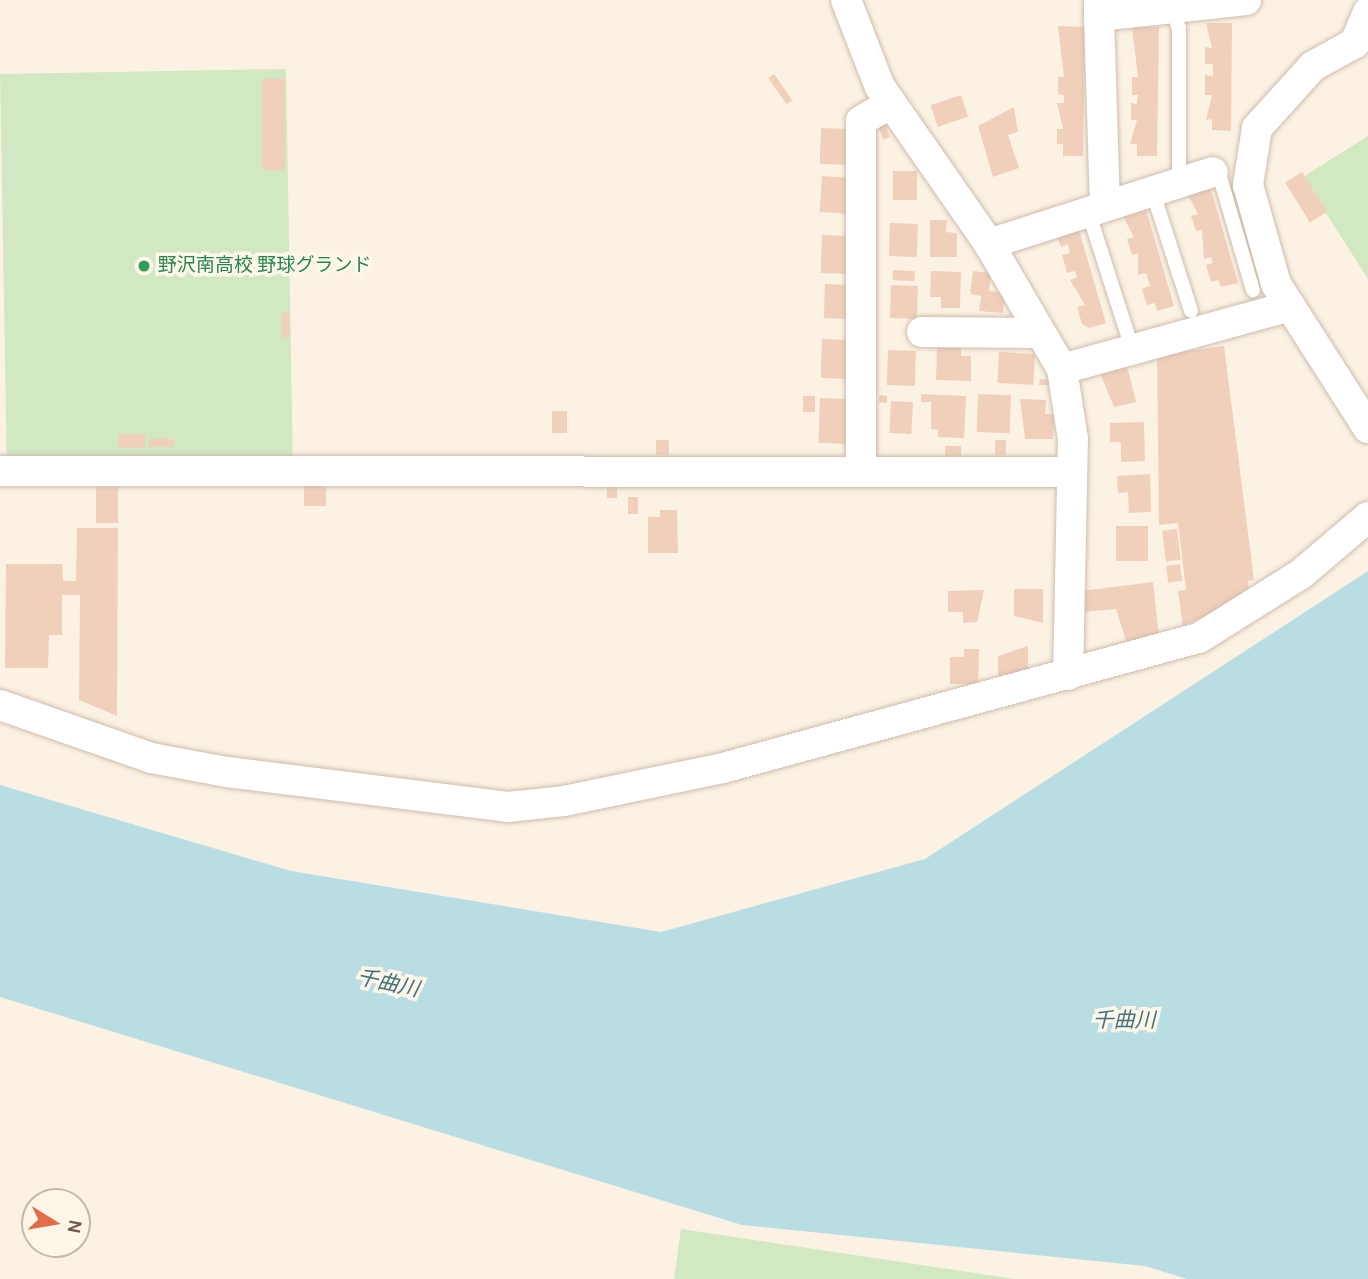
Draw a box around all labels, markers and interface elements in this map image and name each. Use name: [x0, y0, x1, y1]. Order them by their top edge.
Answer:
place label: 野沢南高校 野球グランド: [158, 255, 372, 277]
marker: 野沢南高校 野球グランド: [136, 258, 152, 274]
water label: 千曲川: [355, 964, 421, 1002]
water label: 千曲川: [1093, 1007, 1155, 1033]
north arrow: [21, 1188, 91, 1258]
text: N: [63, 1218, 87, 1235]

